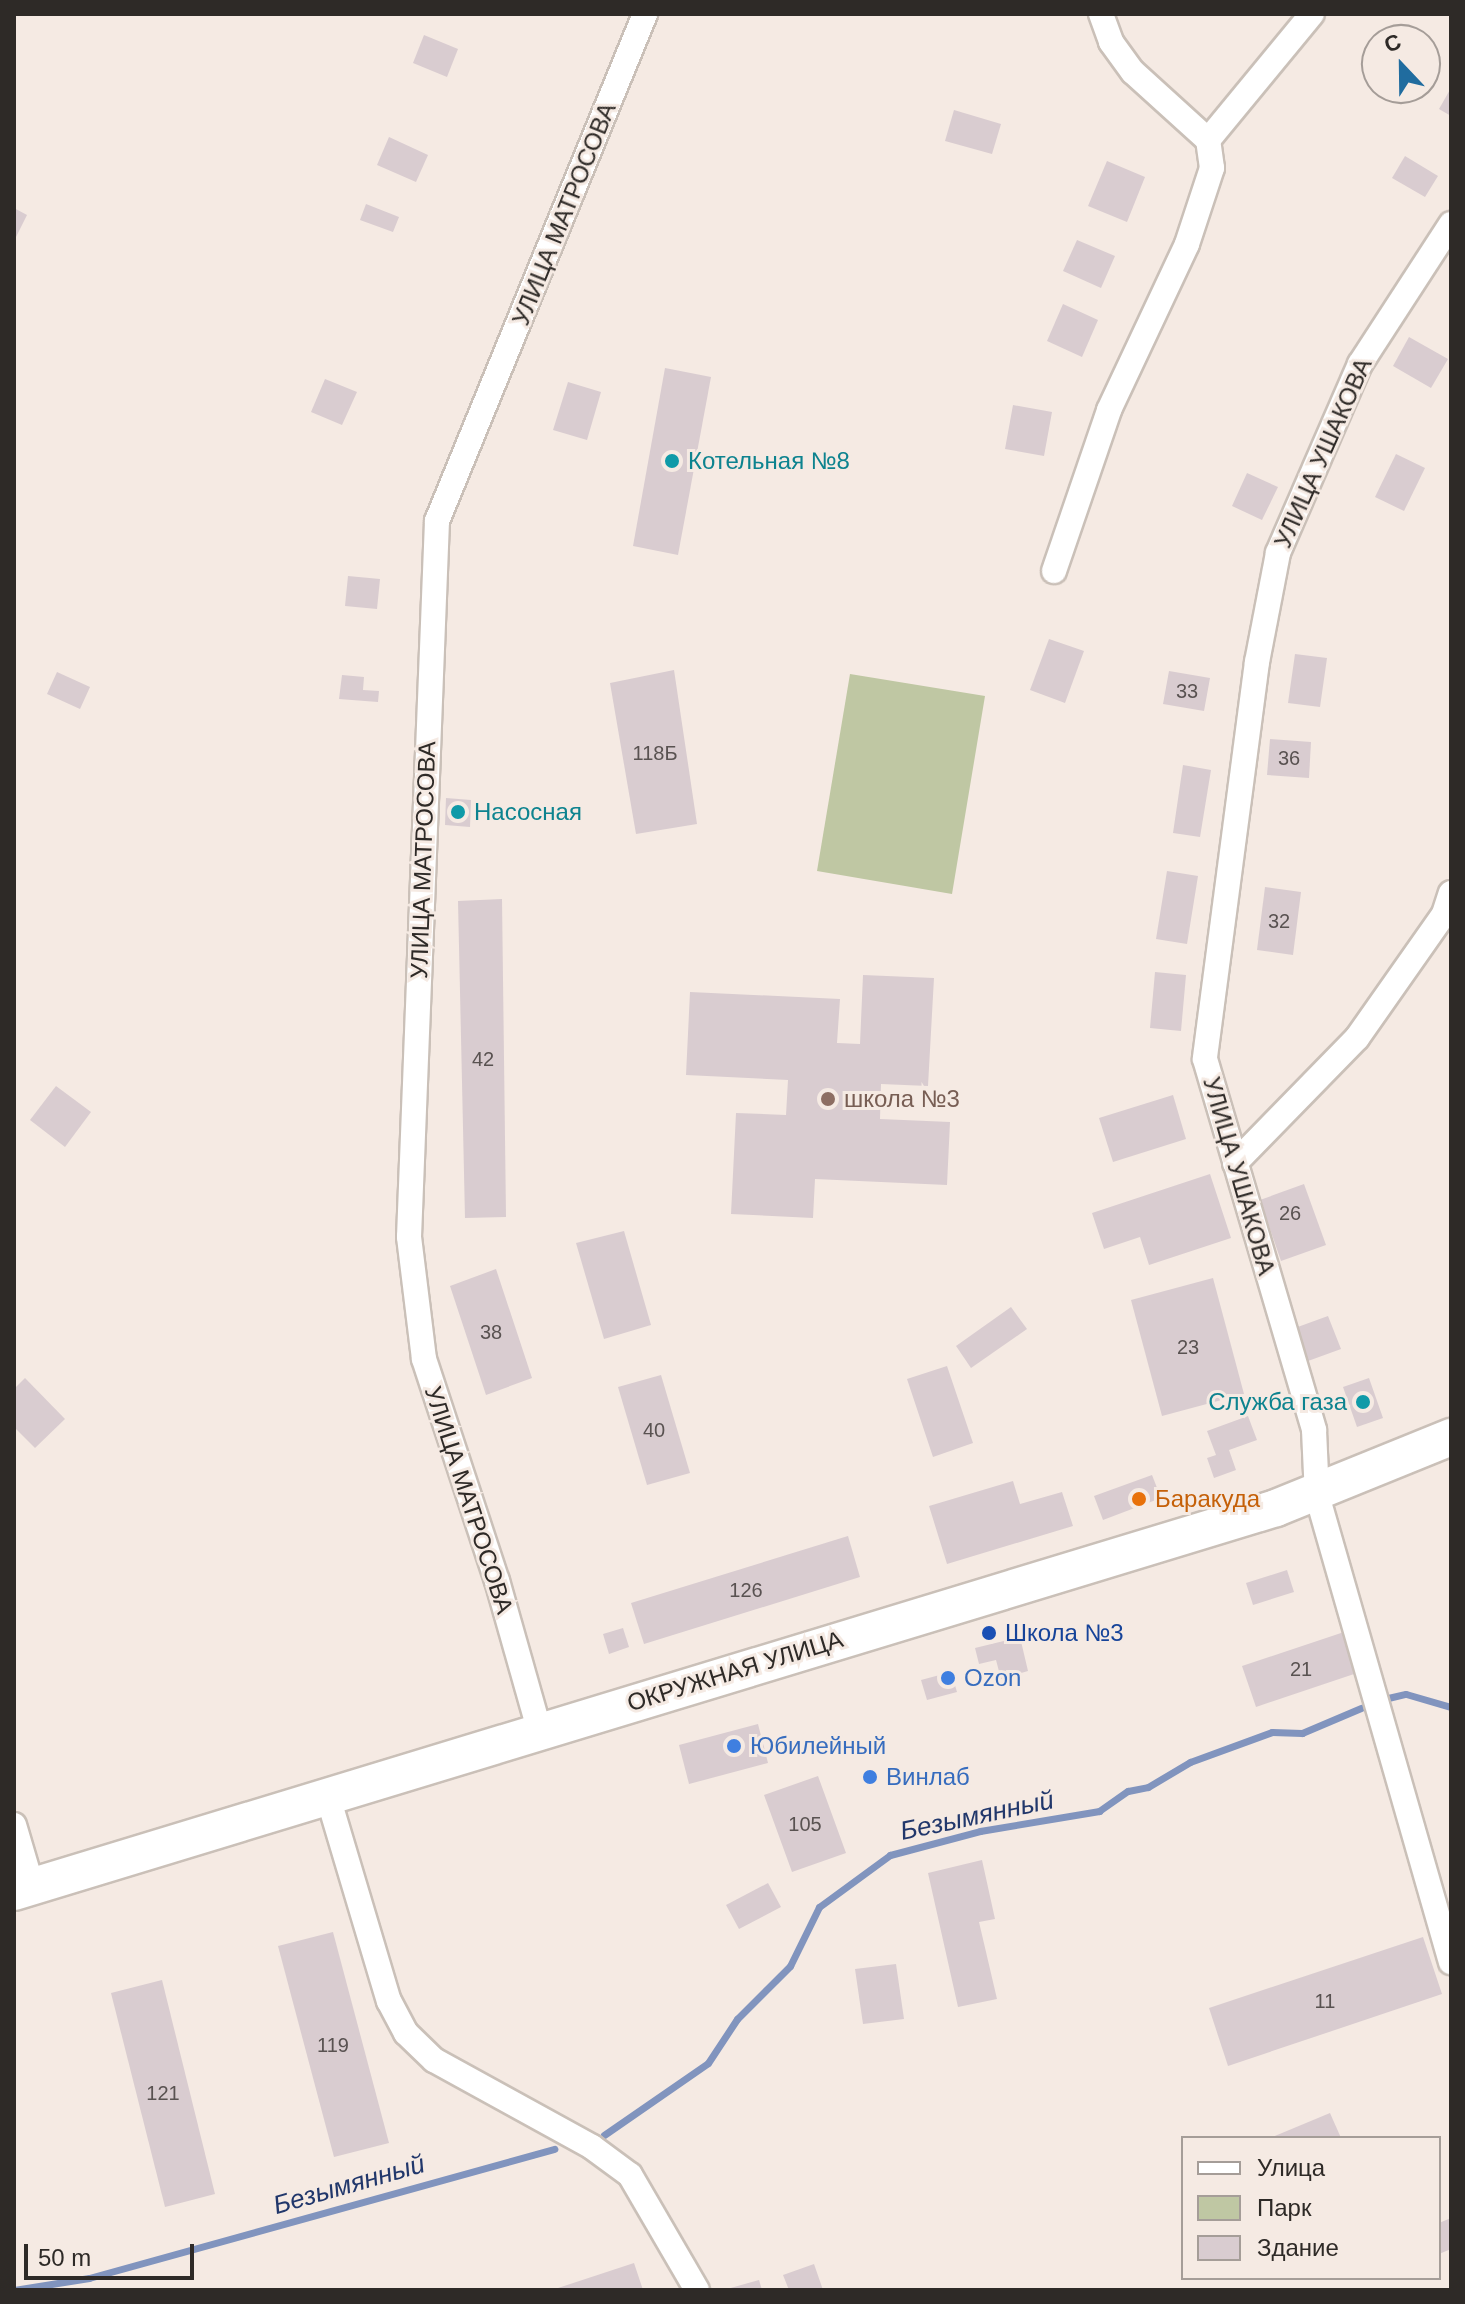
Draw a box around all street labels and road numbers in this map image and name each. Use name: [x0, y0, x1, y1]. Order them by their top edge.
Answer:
street label: УЛИЦА МАТРОСОВА: [506, 99, 622, 329]
street label: УЛИЦА УШАКОВА: [1268, 354, 1378, 552]
street label: УЛИЦА МАТРОСОВА: [404, 741, 442, 979]
street label: УЛИЦА УШАКОВА: [1197, 1074, 1281, 1278]
street label: УЛИЦА МАТРОСОВА: [419, 1383, 519, 1617]
street label: ОКРУЖНАЯ УЛИЦА: [624, 1624, 846, 1718]

